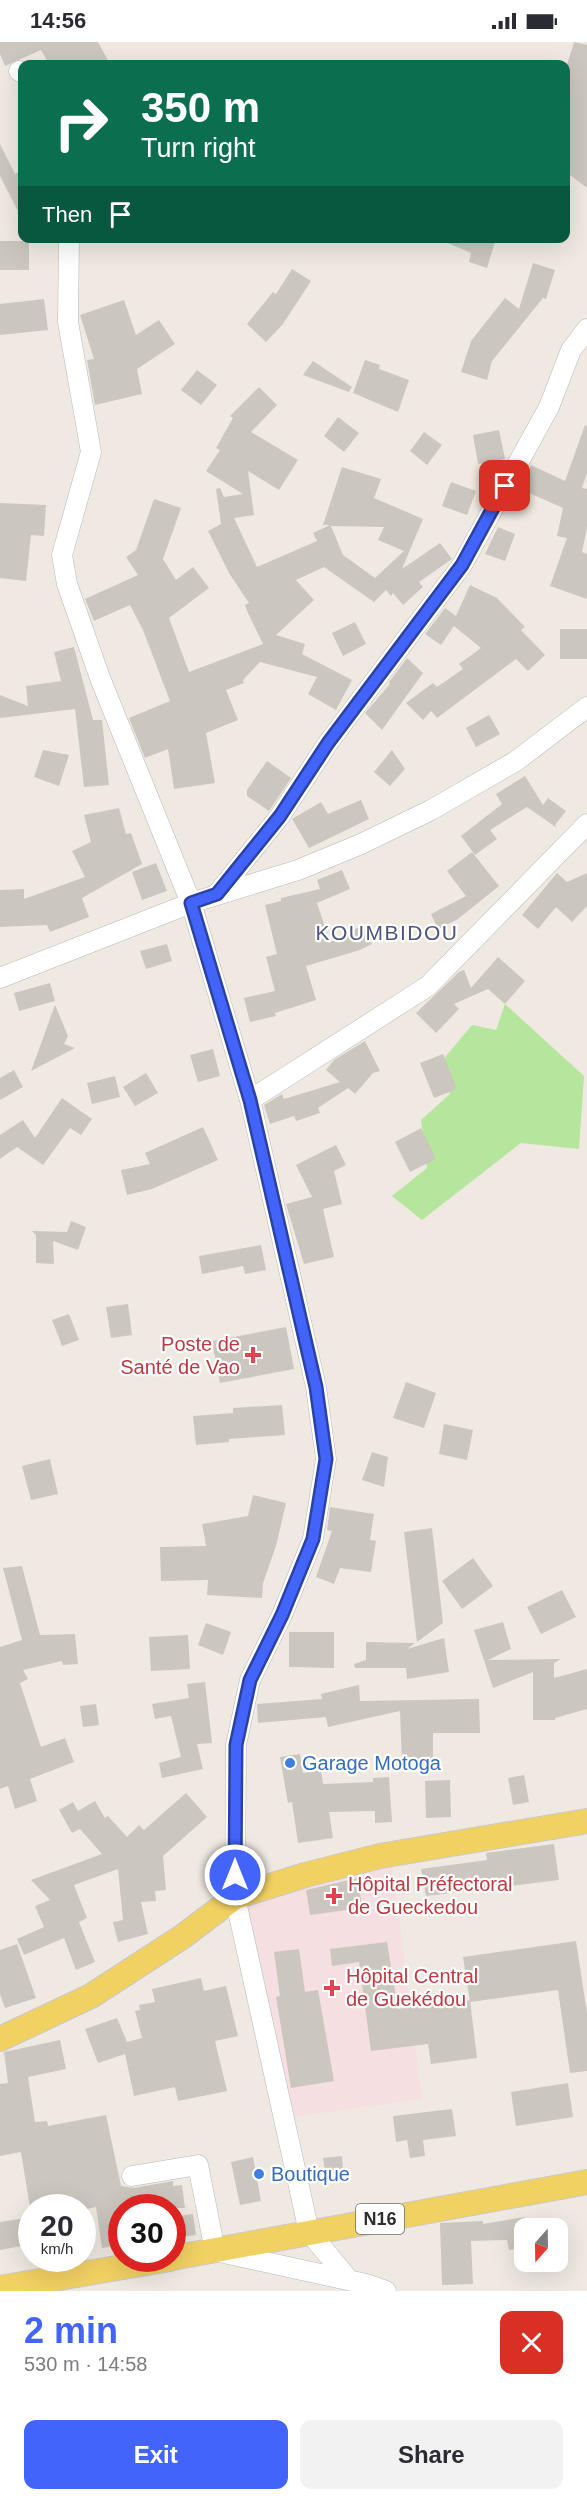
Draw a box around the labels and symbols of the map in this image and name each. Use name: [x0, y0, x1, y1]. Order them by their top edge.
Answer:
pin: [479, 460, 530, 511]
district label: KOUMBIDOU: [315, 921, 459, 944]
place label: Poste de Santé de Vao: [120, 1333, 240, 1378]
marker: Poste de Santé de Vao: [244, 1346, 262, 1364]
place label: Garage Motoga: [302, 1752, 442, 1774]
marker: Garage Motoga: [283, 1756, 297, 1770]
position arrow: [203, 1843, 267, 1907]
place label: Hôpital Préfectoral de Gueckedou: [348, 1873, 513, 1918]
marker: Hôpital Préfectoral de Gueckedou: [325, 1887, 343, 1905]
place label: Hôpital Central de Guekédou: [346, 1965, 478, 2010]
marker: Hôpital Central de Guekédou: [323, 1979, 341, 1997]
place label: Boutique: [271, 2163, 350, 2185]
marker: Boutique: [252, 2167, 266, 2181]
speed limit sign: 30: [108, 2194, 186, 2272]
road number: N16: [356, 2204, 404, 2234]
north arrow: [514, 2218, 568, 2272]

